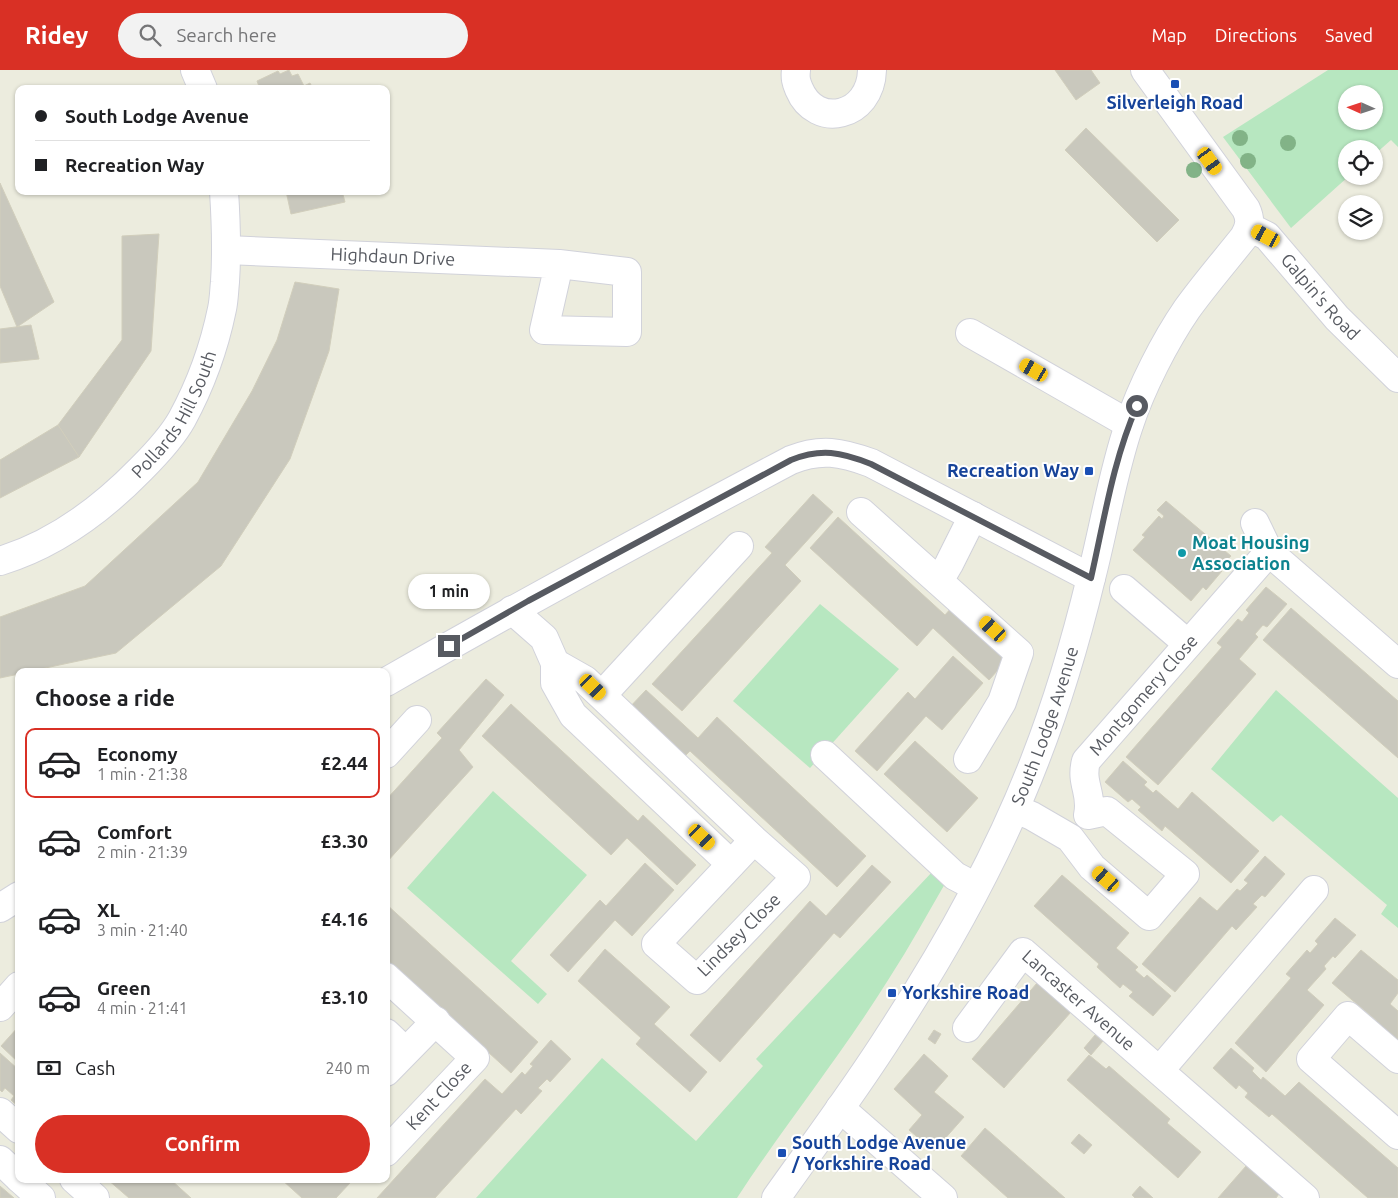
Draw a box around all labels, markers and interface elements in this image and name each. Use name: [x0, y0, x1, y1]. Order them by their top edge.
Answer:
search box: [118, 13, 468, 58]
icon: search: [136, 21, 164, 49]
text: Ridey: [25, 22, 88, 49]
text: Search here: [176, 24, 277, 46]
text: Map: [1151, 25, 1187, 45]
text: Directions: [1215, 25, 1297, 45]
text: Saved: [1325, 25, 1373, 45]
marker: Silverleigh Road: [1169, 78, 1181, 90]
north arrow: [1338, 85, 1382, 130]
map controls: [1338, 85, 1383, 240]
place label: Silverleigh Road: [1107, 92, 1243, 112]
text: South Lodge Avenue: [65, 105, 249, 127]
button: locate: [1338, 140, 1383, 185]
car: [1195, 144, 1224, 178]
text: Recreation Way: [65, 154, 204, 176]
button: layers: [1338, 195, 1383, 240]
car: [1249, 222, 1282, 250]
street label: Highdaun Drive: [330, 243, 456, 269]
street label: Galpin's Road: [1277, 249, 1364, 344]
street label: Pollards Hill South: [127, 348, 219, 482]
car: [1017, 356, 1050, 384]
route start: [1126, 395, 1148, 417]
place label: Recreation Way: [947, 460, 1079, 480]
marker: Recreation Way: [1083, 465, 1095, 477]
place label: Moat Housing Association: [1192, 532, 1310, 573]
marker: Moat Housing Association: [1176, 547, 1188, 559]
callout: 1 min: [408, 574, 490, 608]
text: 1 min: [429, 582, 469, 600]
car: [976, 613, 1009, 645]
street label: Montgomery Close: [1085, 630, 1201, 759]
route end: [438, 635, 460, 657]
street label: South Lodge Avenue: [1007, 644, 1081, 808]
car: [576, 671, 609, 703]
text: Choose a ride: [35, 685, 175, 710]
icon: car: [37, 741, 82, 786]
text: Economy: [97, 743, 178, 765]
text: £2.44: [320, 752, 368, 774]
text: 1 min · 21:38: [97, 765, 188, 783]
icon: car: [37, 819, 82, 864]
text: Comfort: [97, 821, 172, 843]
car: [685, 821, 718, 853]
text: £3.30: [320, 830, 368, 852]
text: 2 min · 21:39: [97, 843, 188, 861]
car: [1089, 863, 1122, 895]
street label: Lindsey Close: [693, 889, 784, 980]
icon: car: [37, 897, 82, 942]
text: XL: [97, 899, 120, 921]
text: £4.16: [320, 908, 368, 930]
text: 3 min · 21:40: [97, 921, 188, 939]
street label: Lancaster Avenue: [1019, 945, 1139, 1054]
icon: car: [37, 975, 82, 1020]
text: Green: [97, 977, 151, 999]
place label: Yorkshire Road: [902, 982, 1029, 1002]
text: £3.10: [320, 986, 368, 1008]
marker: Yorkshire Road: [886, 987, 898, 999]
text: 4 min · 21:41: [97, 999, 188, 1017]
icon: cash: [35, 1054, 63, 1082]
text: Cash: [75, 1057, 116, 1079]
street label: Kent Close: [402, 1057, 475, 1134]
text: 240 m: [325, 1059, 370, 1077]
button: Confirm: [35, 1115, 370, 1173]
place label: South Lodge Avenue / Yorkshire Road: [791, 1132, 966, 1173]
marker: South Lodge Avenue / Yorkshire Road: [776, 1147, 788, 1159]

